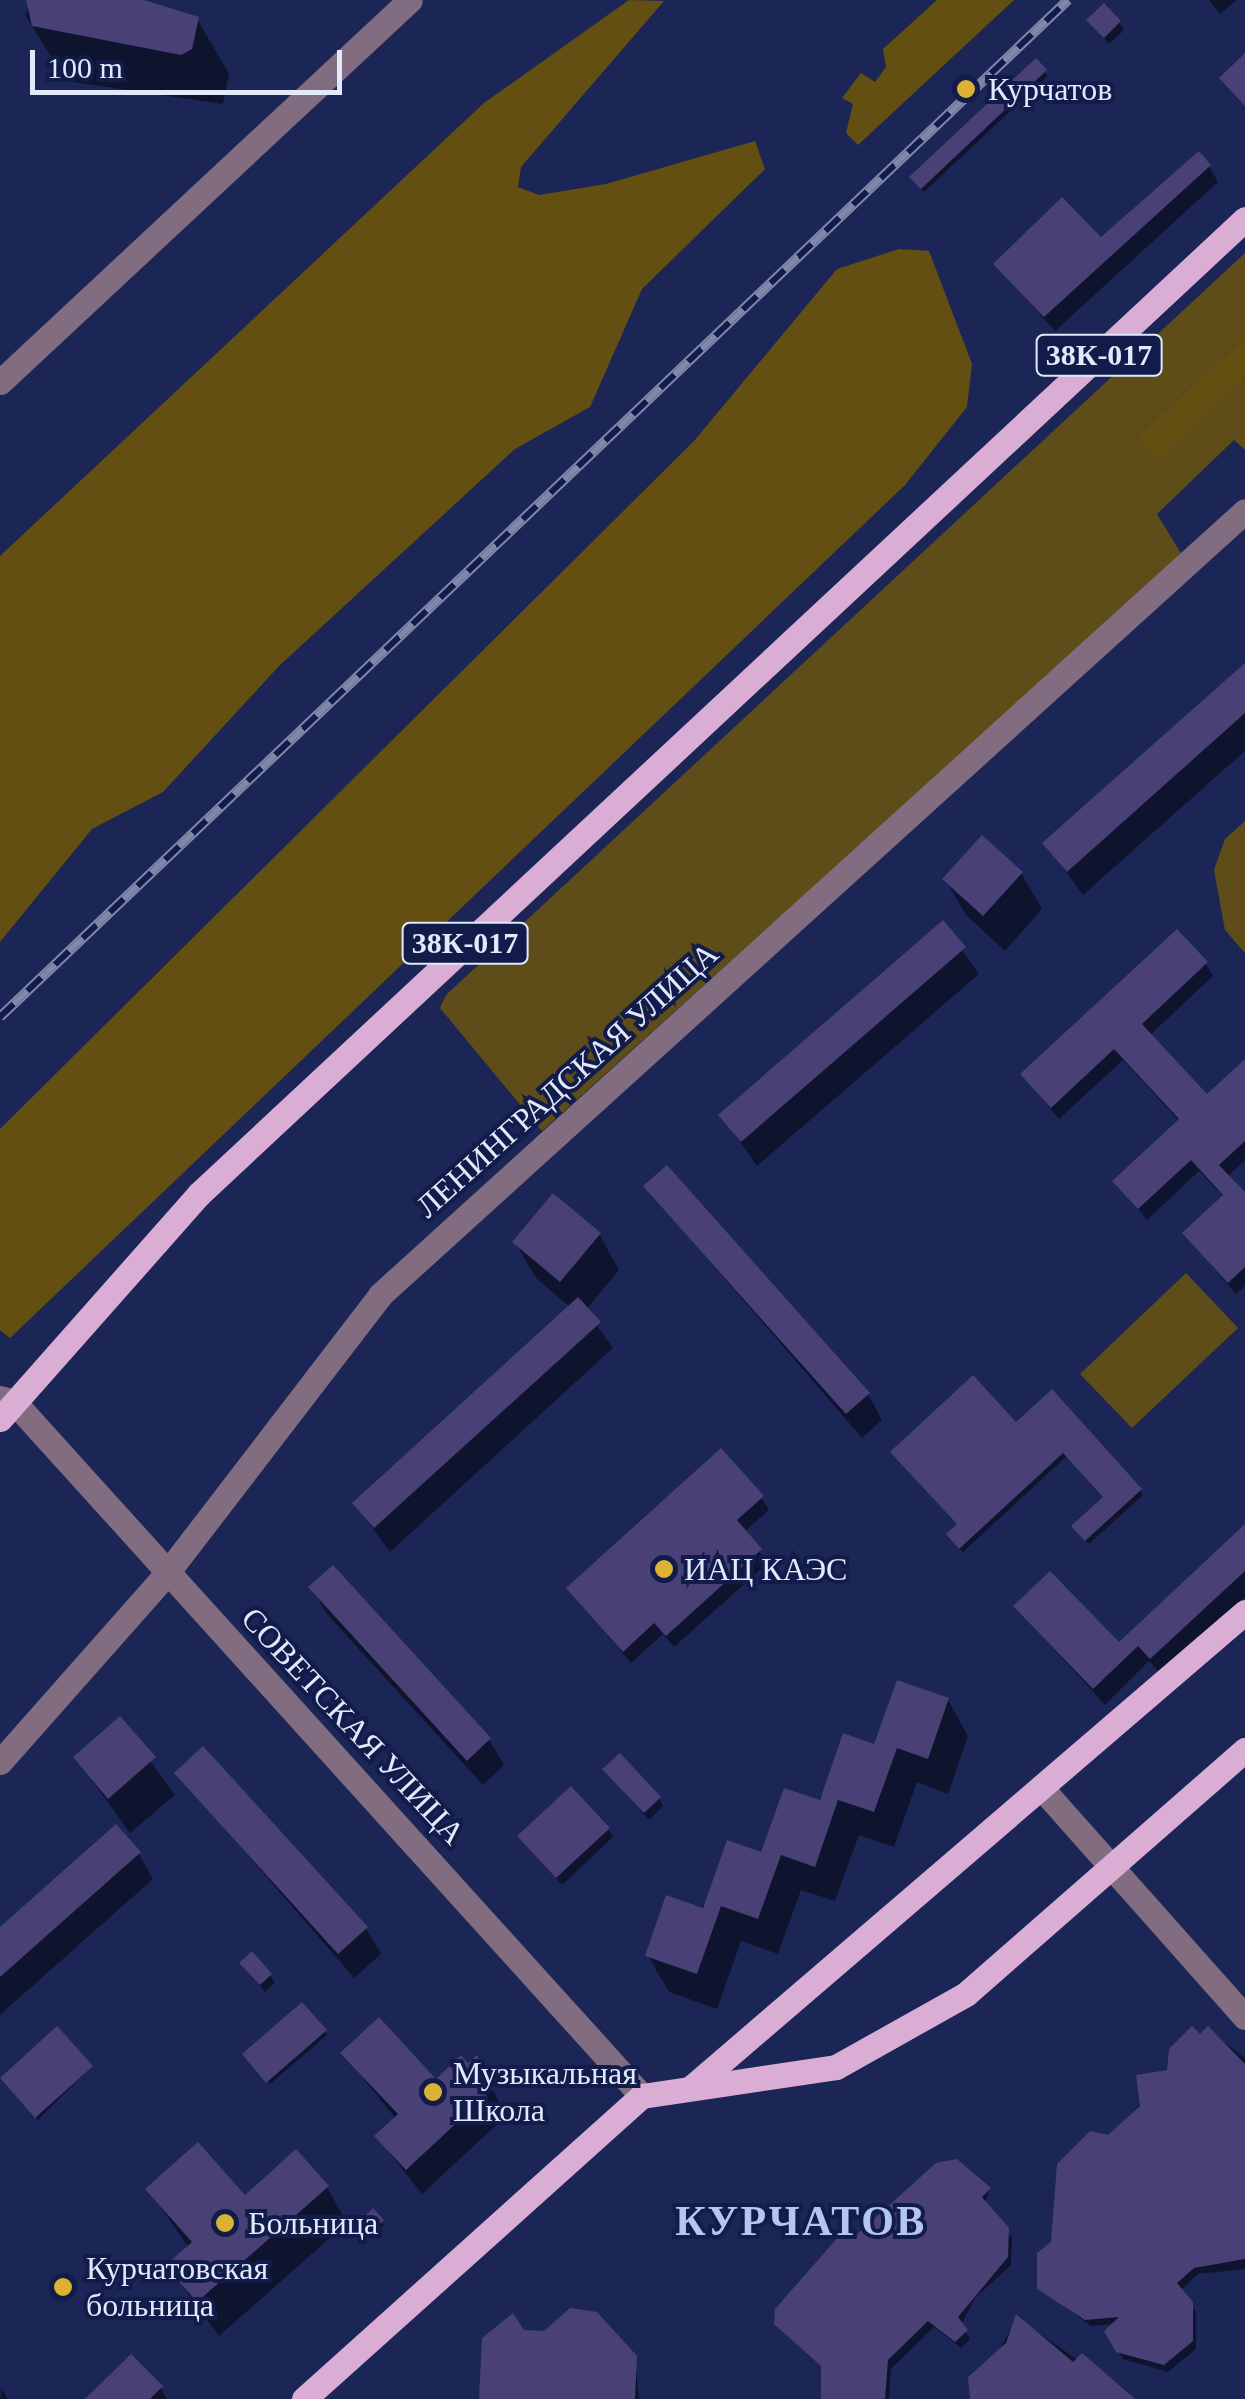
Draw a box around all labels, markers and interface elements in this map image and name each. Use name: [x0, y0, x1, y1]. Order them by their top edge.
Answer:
scale bar: [35, 30, 348, 92]
text: 100 m: [47, 51, 123, 84]
place label: Курчатов: [988, 70, 1112, 108]
marker: Курчатов: [953, 76, 979, 102]
road number: 38К-017: [1034, 330, 1164, 380]
road number: 38К-017: [400, 918, 530, 968]
street label: ЛЕНИНГРАДСКАЯ УЛИЦА: [408, 934, 726, 1226]
place label: ИАЦ КАЭС: [684, 1550, 847, 1588]
marker: ИАЦ КАЭС: [653, 1558, 675, 1580]
street label: СОВЕТСКАЯ УЛИЦА: [233, 1600, 473, 1852]
place label: Музыкальная Школа: [453, 2055, 637, 2130]
marker: Музыкальная Школа: [422, 2081, 444, 2103]
district label: КУРЧАТОВ: [675, 2196, 927, 2246]
place label: Больница: [248, 2204, 378, 2242]
marker: Больница: [212, 2210, 238, 2236]
place label: Курчатовская больница: [86, 2250, 268, 2325]
marker: Курчатовская больница: [50, 2274, 76, 2300]

